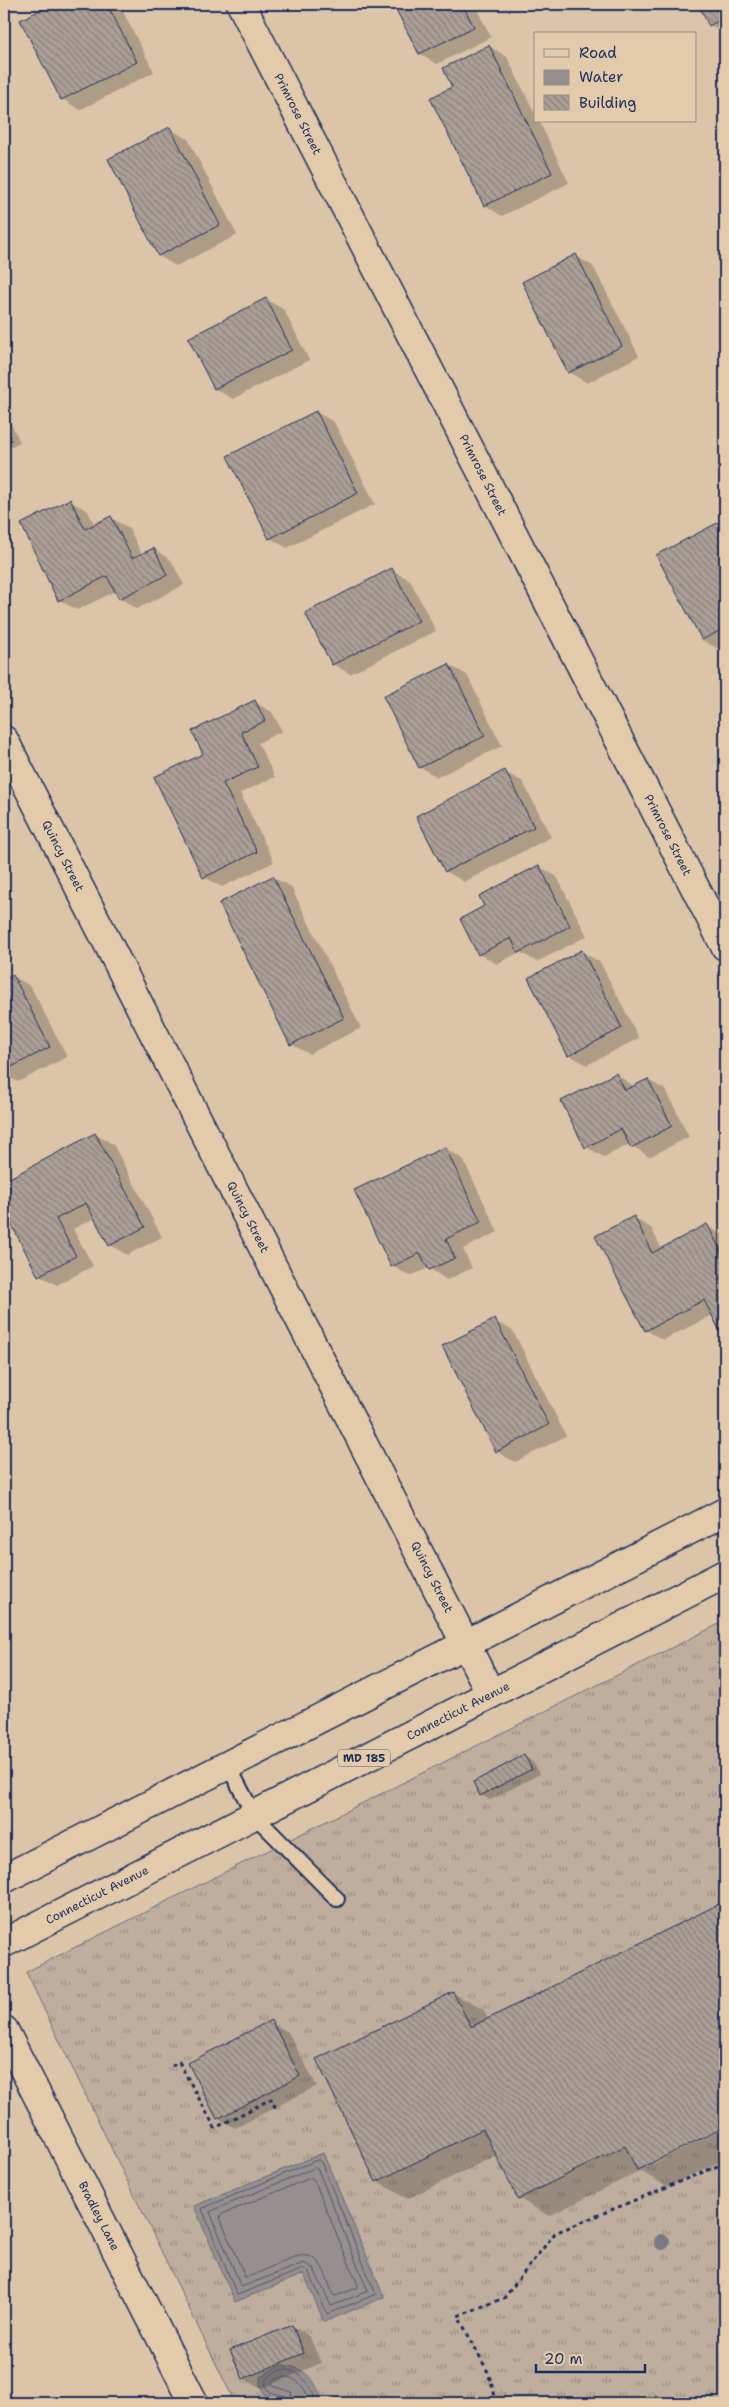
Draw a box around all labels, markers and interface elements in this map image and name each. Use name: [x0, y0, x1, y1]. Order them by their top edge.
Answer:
legend: [534, 32, 696, 122]
text: Road: [579, 43, 617, 63]
text: Water: [579, 67, 623, 87]
street label: Primrose Street: [271, 70, 325, 158]
text: Building: [579, 93, 636, 113]
street label: Primrose Street: [456, 431, 510, 519]
street label: Primrose Street: [641, 791, 695, 879]
street label: Quincy Street: [38, 818, 88, 894]
street label: Quincy Street: [223, 1179, 273, 1255]
street label: Quincy Street: [407, 1539, 457, 1615]
street label: Connecticut Avenue: [404, 1678, 513, 1744]
road number: MD 185: [338, 1750, 390, 1766]
street label: Connecticut Avenue: [43, 1862, 152, 1928]
street label: Bradley Lane: [75, 2179, 123, 2254]
scale bar: [536, 2342, 645, 2374]
text: 20 m: [544, 2349, 583, 2369]

